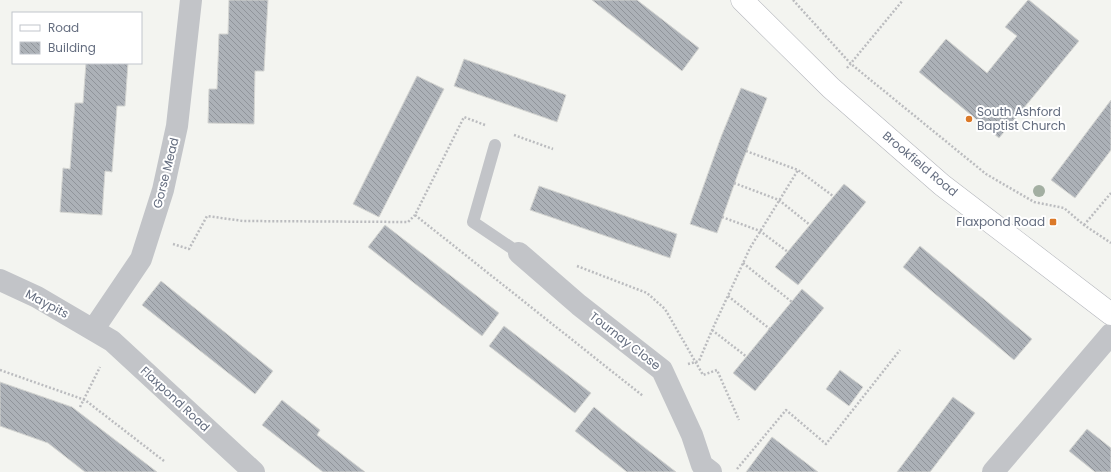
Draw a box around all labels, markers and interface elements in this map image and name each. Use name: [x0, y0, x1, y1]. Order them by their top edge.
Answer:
legend: [12, 12, 142, 64]
text: Road: [48, 19, 79, 36]
text: Building: [48, 39, 96, 56]
place label: South Ashford Baptist Church: [977, 103, 1066, 134]
marker: South Ashford Baptist Church: [964, 114, 974, 124]
street label: Brookfield Road: [879, 127, 961, 200]
street label: Gorse Mead: [149, 136, 183, 210]
place label: Flaxpond Road: [956, 213, 1045, 230]
marker: Flaxpond Road: [1048, 217, 1058, 227]
street label: Maypits: [23, 285, 72, 322]
street label: Tournay Close: [586, 308, 664, 374]
street label: Flaxpond Road: [137, 362, 214, 435]

